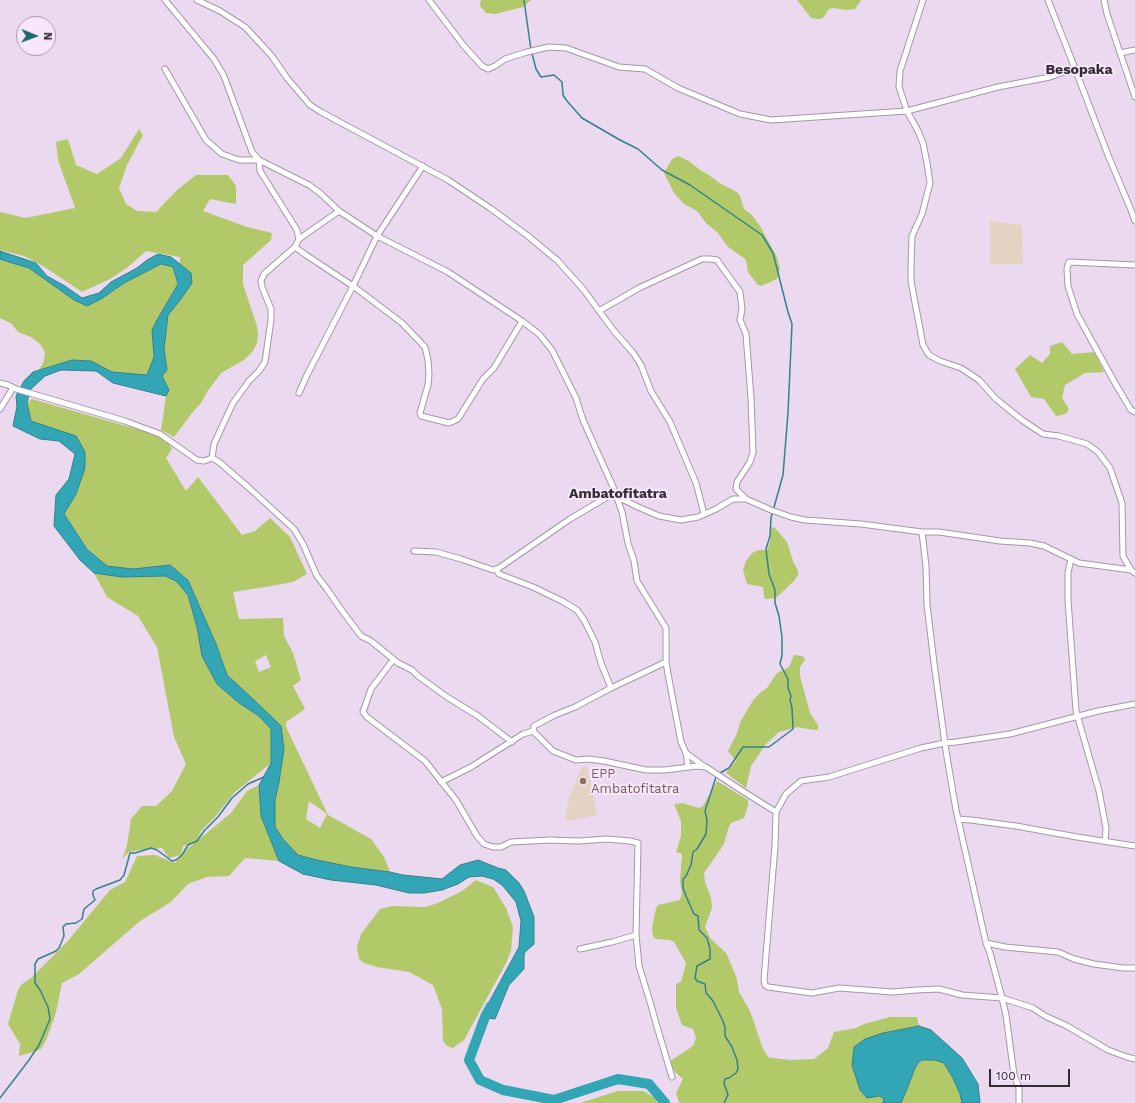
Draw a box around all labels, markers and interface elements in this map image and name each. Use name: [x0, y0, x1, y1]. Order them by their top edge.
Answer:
north arrow: [16, 16, 56, 56]
text: N: [41, 32, 54, 40]
district label: Besopaka: [1045, 62, 1113, 78]
district label: Ambatofitatra: [569, 486, 667, 502]
place label: EPP Ambatofitatra: [591, 766, 679, 797]
marker: EPP Ambatofitatra: [578, 776, 588, 786]
scale bar: [991, 1061, 1072, 1087]
text: 100 m: [996, 1069, 1031, 1083]

